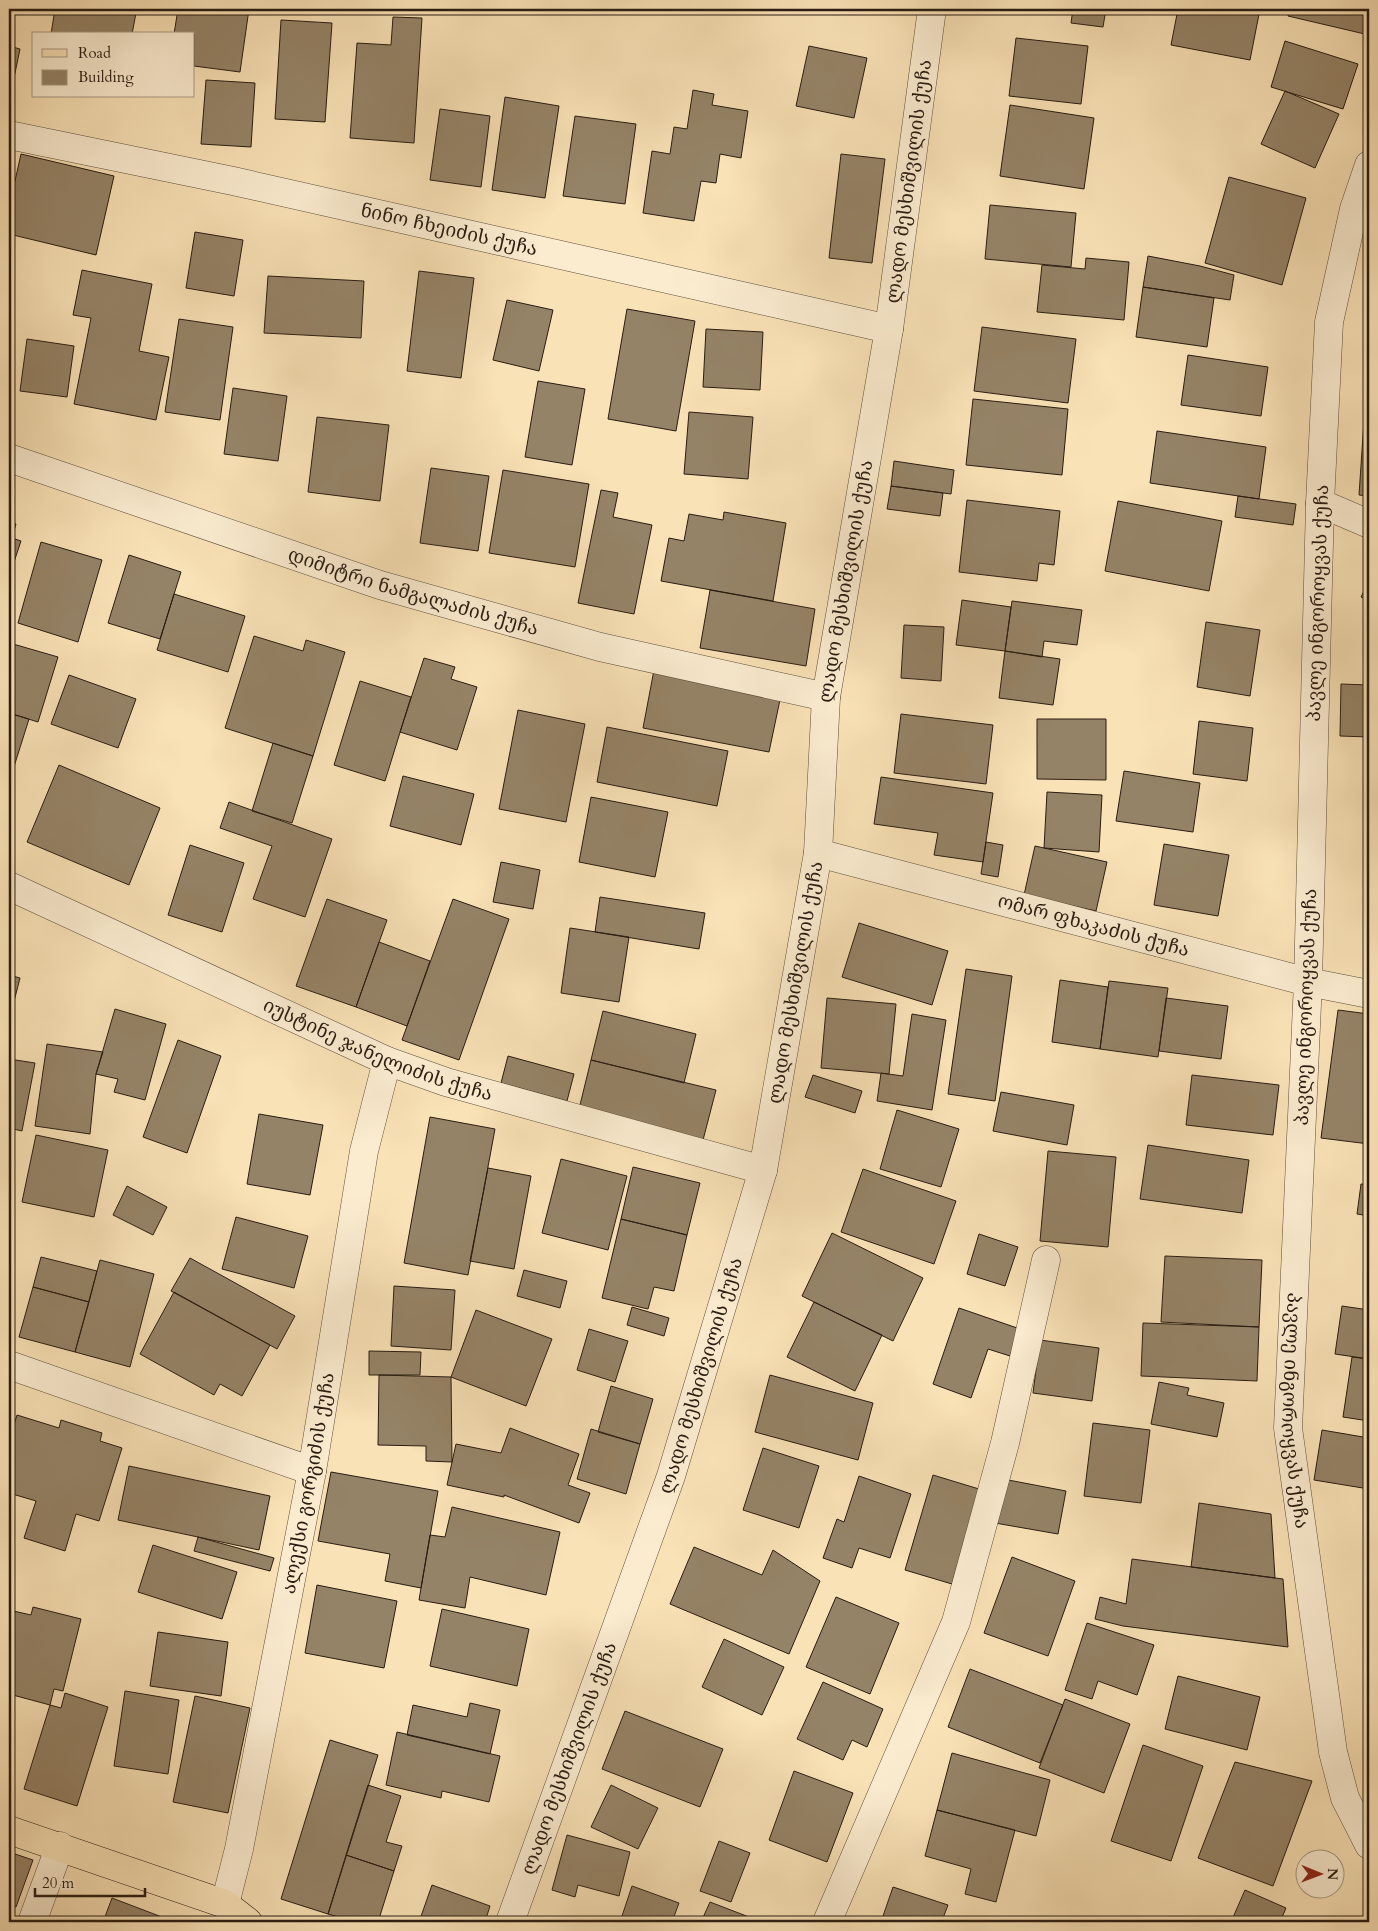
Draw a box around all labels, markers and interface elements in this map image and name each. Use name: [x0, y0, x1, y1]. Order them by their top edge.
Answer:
legend: [32, 32, 195, 98]
text: Road: [78, 43, 111, 63]
street label: ლადო მესხიშვილის ქუჩა: [880, 58, 938, 305]
text: Building: [78, 67, 134, 87]
street label: ნინო ჩხეიძის ქუჩა: [358, 197, 540, 262]
street label: ლადო მესხიშვილის ქუჩა: [812, 458, 879, 705]
street label: პავლე ინგოროყვას ქუჩა: [1301, 484, 1335, 722]
street label: დიმიტრი ნამგალაძის ქუჩა: [285, 541, 542, 642]
street label: ლადო მესხიშვილის ქუჩა: [762, 859, 829, 1106]
street label: ომარ ფხაკაძის ქუჩა: [995, 888, 1192, 963]
street label: პავლე ინგოროყვას ქუჩა: [1289, 888, 1323, 1126]
street label: იუსტინე ჯანელიძის ქუჩა: [259, 992, 495, 1107]
street label: ლადო მესხიშვილის ქუჩა: [653, 1254, 749, 1497]
street label: პავლე ინგოროყვას ქუჩა: [1274, 1292, 1315, 1530]
street label: ალექსი გორგიძის ქუჩა: [276, 1371, 341, 1596]
street label: ლადო მესხიშვილის ქუჩა: [515, 1638, 623, 1878]
north arrow: [1296, 1848, 1346, 1898]
scale bar: [35, 1866, 145, 1898]
text: N: [1323, 1868, 1342, 1880]
text: 20 m: [42, 1873, 74, 1893]

